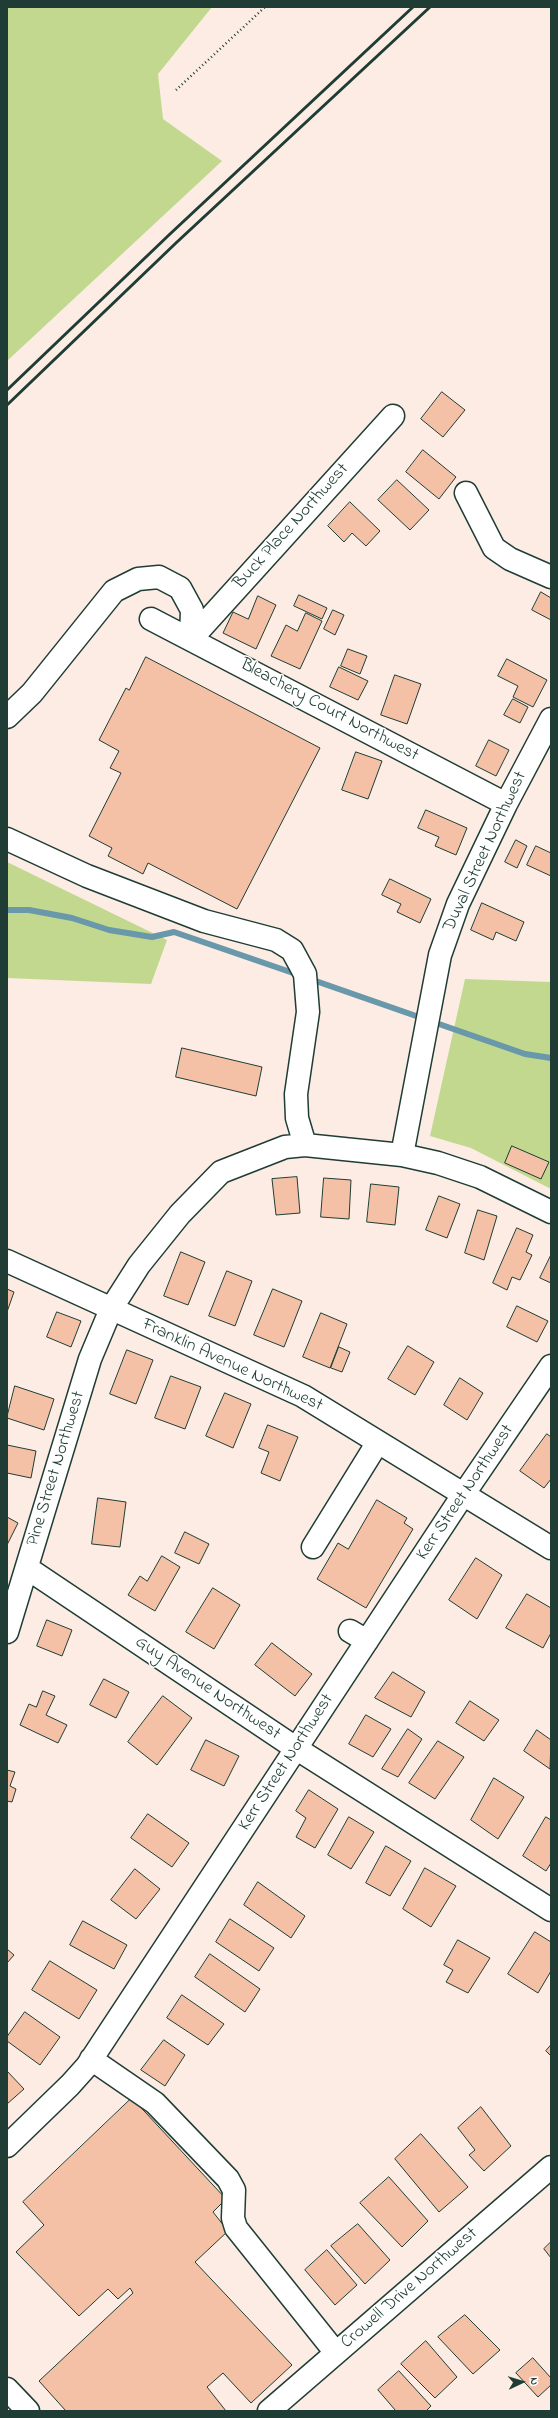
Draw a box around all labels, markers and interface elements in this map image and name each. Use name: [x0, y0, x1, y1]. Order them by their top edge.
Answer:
street label: Buck Place Northwest: [230, 460, 354, 594]
street label: Bleachery Court Northwest: [236, 655, 422, 767]
street label: Duval Street Northwest: [439, 768, 533, 936]
street label: Franklin Avenue Northwest: [138, 1315, 326, 1417]
street label: Pine Street Northwest: [23, 1389, 91, 1549]
street label: Kerr Street Northwest: [413, 1421, 519, 1565]
street label: Guy Avenue Northwest: [130, 1632, 284, 1746]
street label: Kerr Street Northwest: [235, 1690, 339, 1836]
street label: Crowell Drive Northwest: [337, 2224, 483, 2354]
north arrow: [502, 2362, 542, 2402]
text: N: [526, 2377, 542, 2385]

